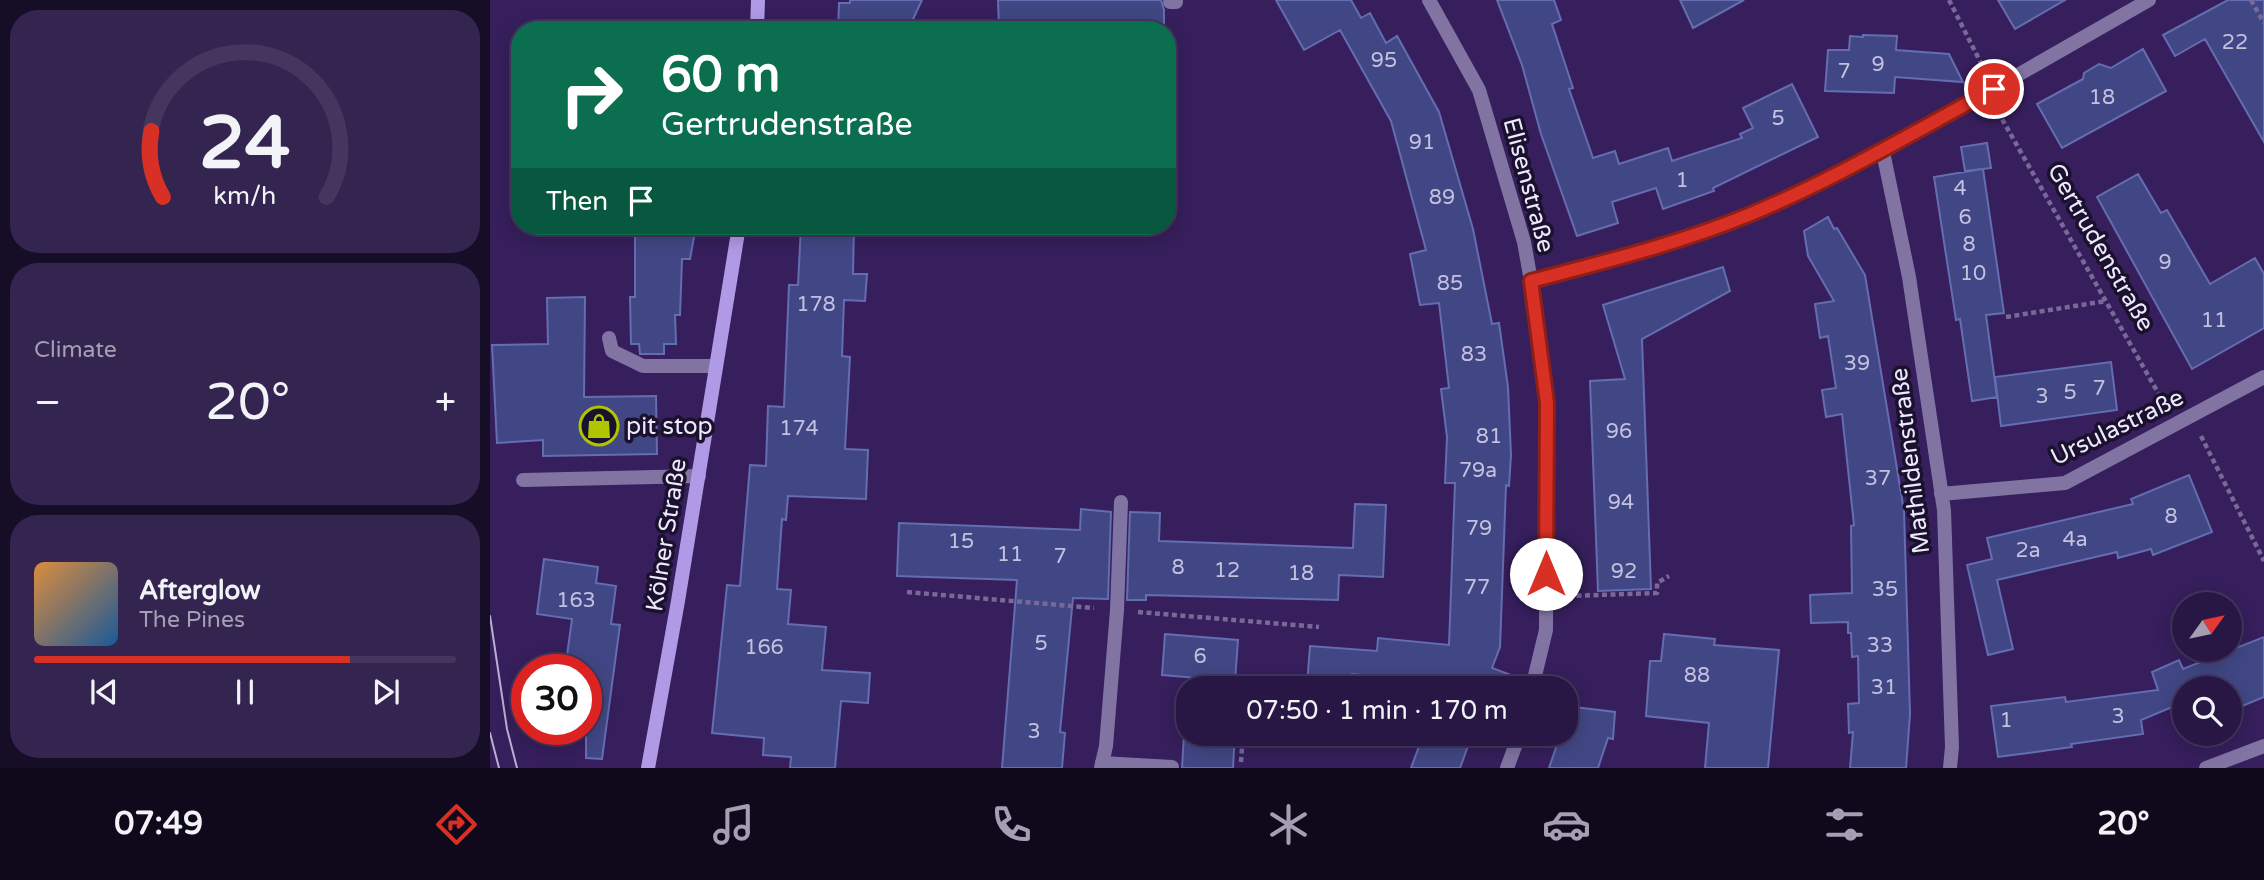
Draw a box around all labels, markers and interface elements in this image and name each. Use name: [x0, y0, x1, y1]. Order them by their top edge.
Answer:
house number: 22: [2222, 30, 2248, 55]
text: 60 m: [661, 46, 780, 105]
house number: 95: [1371, 48, 1397, 73]
icon: right: [546, 49, 637, 140]
house number: 9: [1871, 52, 1885, 77]
house number: 7: [1837, 59, 1851, 84]
pin: [1964, 59, 2024, 119]
icon: arrive: [1975, 70, 2013, 108]
house number: 18: [2089, 85, 2115, 110]
text: 24: [199, 101, 291, 189]
text: Gertrudenstraße: [661, 106, 913, 144]
house number: 5: [1771, 106, 1785, 131]
street label: Elisenstraße: [1497, 115, 1560, 256]
house number: 91: [1409, 130, 1435, 155]
street label: Gertrudenstraße: [2041, 158, 2160, 336]
house number: 1: [1675, 168, 1689, 193]
house number: 4: [1953, 176, 1967, 201]
text: km/h: [214, 181, 276, 211]
icon: arrive: [622, 182, 660, 220]
house number: 89: [1429, 185, 1455, 210]
text: Then: [546, 186, 608, 217]
house number: 6: [1958, 205, 1972, 230]
house number: 8: [1962, 232, 1976, 257]
house number: 9: [2158, 250, 2172, 275]
house number: 10: [1960, 261, 1986, 286]
house number: 85: [1437, 271, 1463, 296]
house number: 178: [796, 292, 836, 317]
house number: 11: [2201, 308, 2227, 333]
text: Climate: [34, 336, 117, 364]
house number: 83: [1461, 342, 1487, 367]
house number: 39: [1844, 351, 1870, 376]
street label: Mathildenstraße: [1885, 366, 1936, 555]
text: 20°: [205, 371, 290, 434]
house number: 7: [2092, 376, 2106, 401]
text: −: [34, 380, 61, 426]
text: +: [435, 380, 456, 426]
house number: 5: [2063, 380, 2077, 405]
street label: Ursulastraße: [2046, 383, 2188, 472]
house number: 3: [2035, 384, 2049, 409]
shop icon: pit stop: [578, 405, 620, 447]
place label: pit stop: [626, 412, 713, 441]
house number: 174: [779, 416, 819, 441]
house number: 96: [1606, 419, 1632, 444]
house number: 81: [1476, 424, 1502, 449]
street label: Kölner Straße: [640, 456, 693, 614]
house number: 79a: [1459, 458, 1497, 483]
house number: 37: [1865, 466, 1891, 491]
house number: 94: [1608, 490, 1634, 515]
house number: 8: [2164, 504, 2178, 529]
house number: 79: [1466, 516, 1492, 541]
house number: 4a: [2063, 527, 2088, 552]
house number: 15: [948, 529, 974, 554]
position arrow: [1509, 537, 1583, 611]
house number: 2a: [2016, 538, 2041, 563]
house number: 11: [997, 542, 1023, 567]
house number: 7: [1053, 544, 1067, 569]
house number: 8: [1171, 555, 1185, 580]
house number: 12: [1214, 558, 1240, 583]
house number: 92: [1611, 559, 1637, 584]
house number: 18: [1288, 561, 1314, 586]
text: Afterglow: [139, 575, 261, 606]
house number: 77: [1464, 575, 1490, 600]
house number: 35: [1872, 577, 1898, 602]
house number: 163: [556, 588, 596, 613]
north arrow: [2172, 592, 2242, 662]
map controls: [2172, 592, 2242, 746]
text: The Pines: [139, 606, 245, 634]
house number: 5: [1034, 631, 1048, 656]
house number: 33: [1867, 633, 1893, 658]
house number: 166: [744, 635, 784, 660]
house number: 6: [1193, 644, 1207, 669]
speed limit sign: 30: [511, 654, 602, 745]
house number: 88: [1684, 663, 1710, 688]
icon: previous: [85, 673, 123, 711]
icon: pause: [226, 673, 264, 711]
icon: next: [367, 673, 405, 711]
house number: 31: [1871, 675, 1897, 700]
button: search: [2172, 676, 2242, 746]
text: 07:50 · 1 min · 170 m: [1246, 695, 1508, 726]
house number: 3: [2111, 704, 2125, 729]
house number: 1: [1999, 708, 2013, 733]
house number: 3: [1027, 719, 1041, 744]
icon: directions: [432, 800, 481, 849]
icon: music: [709, 800, 758, 849]
icon: phone: [987, 800, 1036, 849]
icon: climate: [1264, 800, 1313, 849]
icon: car: [1542, 800, 1591, 849]
icon: filters: [1820, 800, 1869, 849]
text: 07:49: [114, 805, 203, 843]
text: 20°: [2097, 805, 2150, 843]

